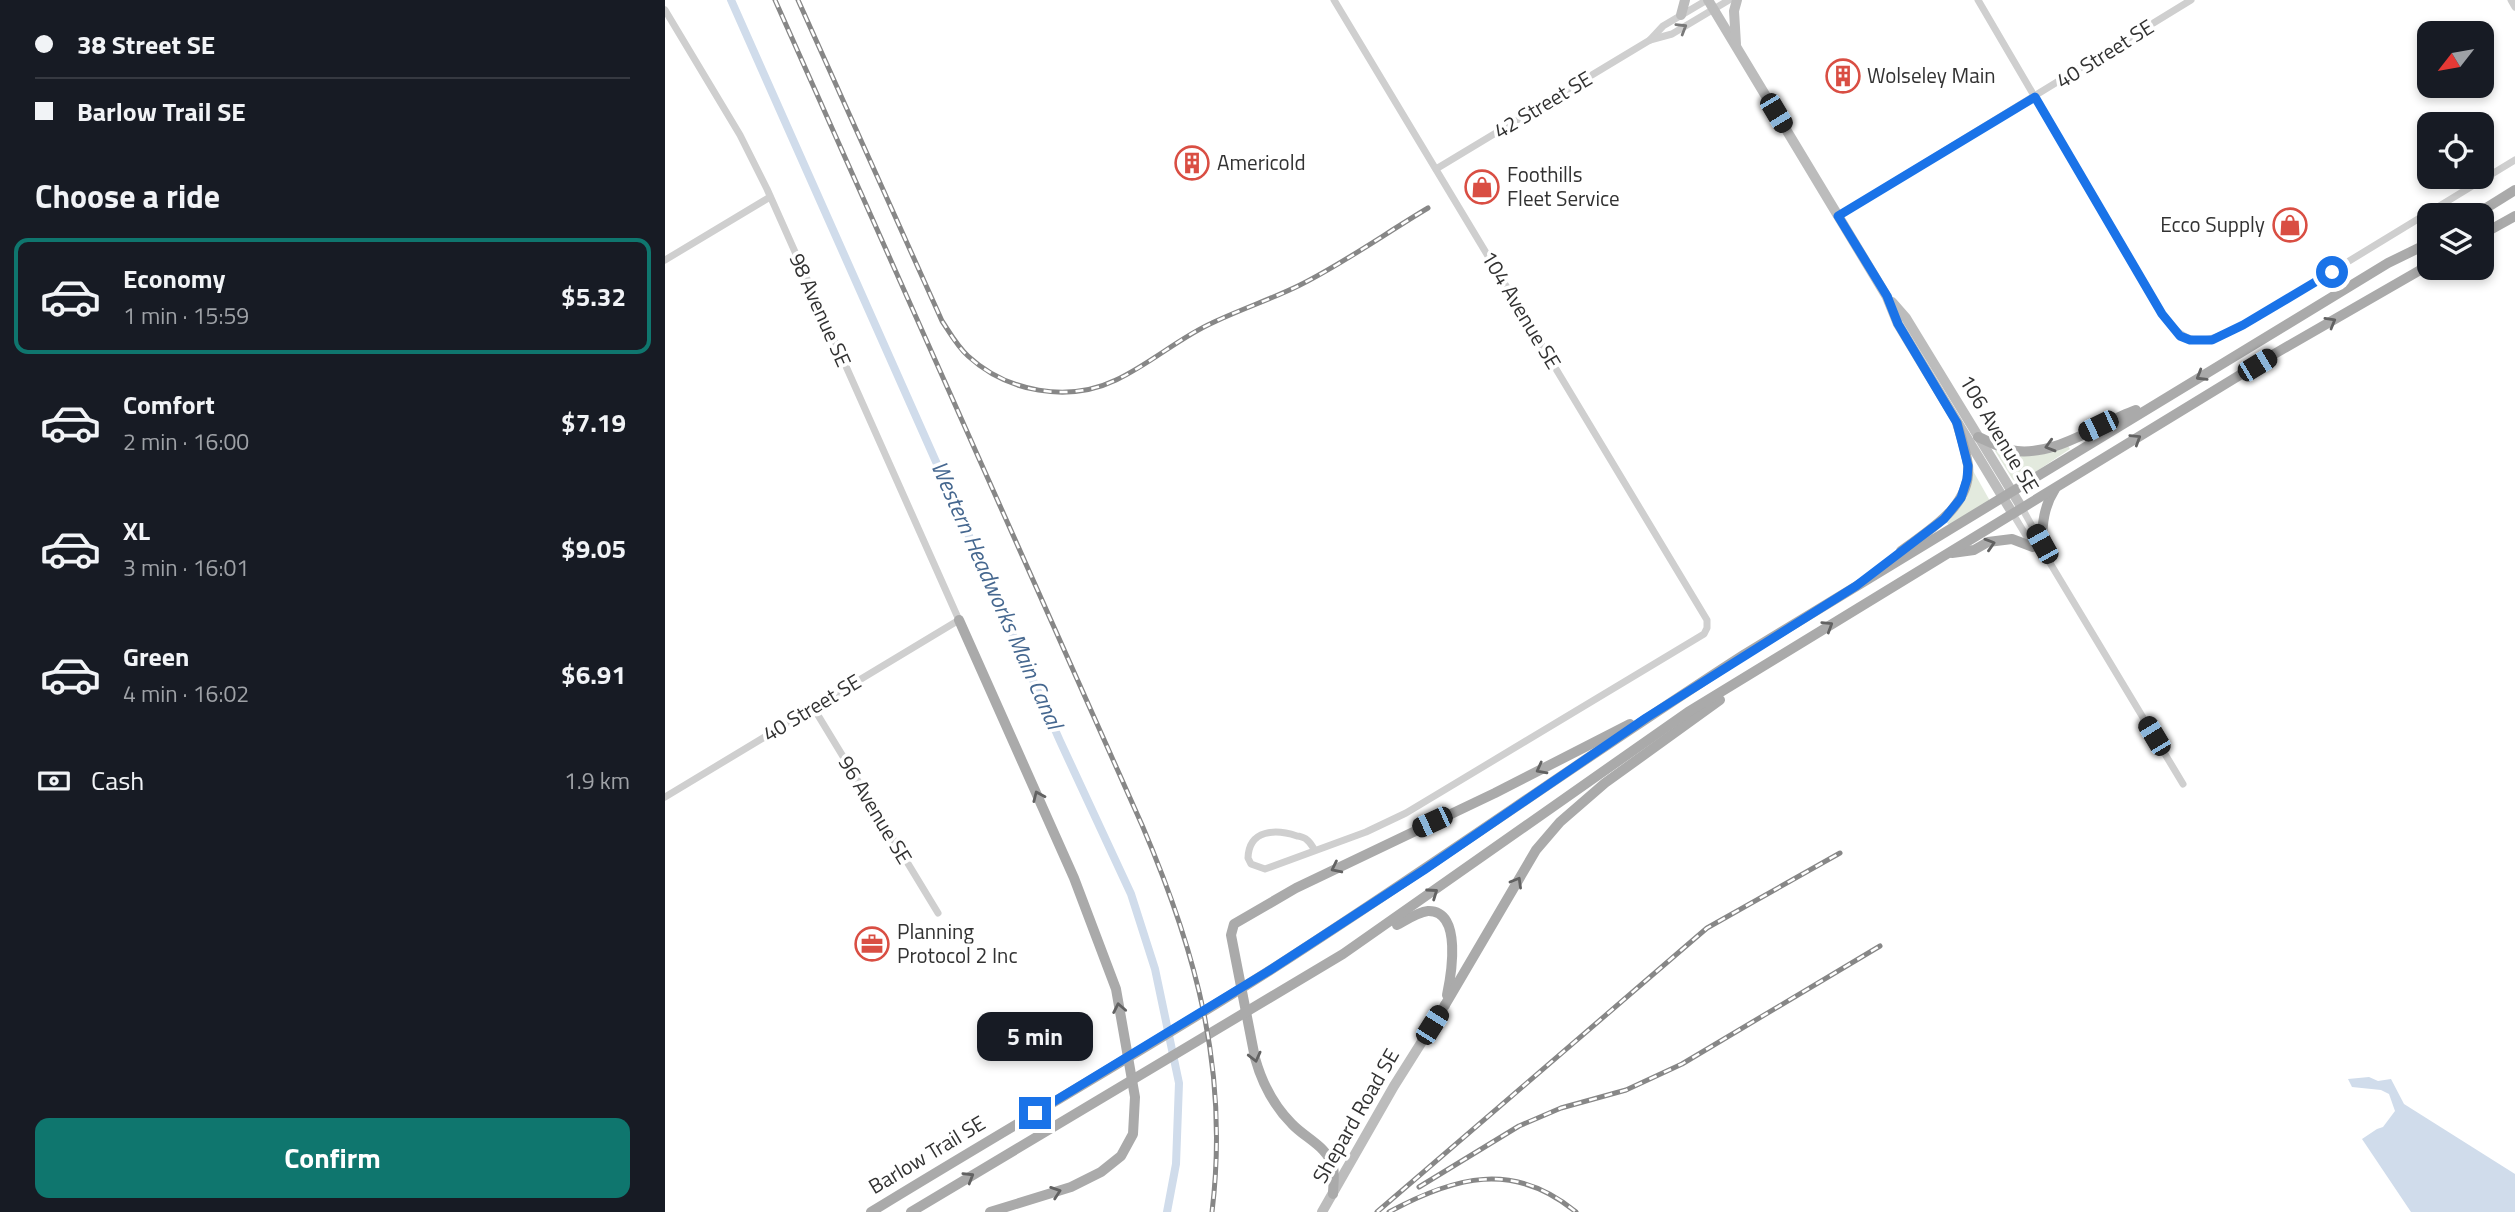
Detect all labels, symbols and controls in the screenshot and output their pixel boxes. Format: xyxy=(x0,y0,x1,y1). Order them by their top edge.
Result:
street label: 40 Street SE xyxy=(2049,10,2160,96)
north arrow xyxy=(2417,21,2494,98)
map controls xyxy=(2417,21,2494,280)
one-way arrow xyxy=(1675,23,1688,36)
text: 38 Street SE xyxy=(77,25,215,64)
building icon: Wolseley Main xyxy=(1824,57,1862,95)
place label: Wolseley Main xyxy=(1867,59,1996,91)
street label: 42 Street SE xyxy=(1487,62,1598,146)
car xyxy=(1757,90,1796,136)
text: Barlow Trail SE xyxy=(77,92,246,131)
button: locate xyxy=(2417,112,2494,189)
building icon: Americold xyxy=(1173,144,1211,182)
place label: Americold xyxy=(1217,146,1306,178)
place label: Foothills Fleet Service xyxy=(1507,158,1620,214)
shop icon: Foothills Fleet Service xyxy=(1463,168,1501,206)
text: Choose a ride xyxy=(35,172,220,220)
button: layers xyxy=(2417,203,2494,280)
shop icon: Ecco Supply xyxy=(2271,206,2309,244)
place label: Ecco Supply xyxy=(2160,208,2265,240)
street label: 104 Avenue SE xyxy=(1474,244,1570,375)
street label: 98 Avenue SE xyxy=(782,248,860,372)
route start xyxy=(2316,256,2348,288)
text: Economy xyxy=(123,259,225,298)
icon: car xyxy=(39,265,102,328)
text: $5.32 xyxy=(561,277,626,316)
text: 1 min · 15:59 xyxy=(123,298,249,333)
one-way arrow xyxy=(2323,317,2336,330)
car xyxy=(2234,345,2281,385)
street label: 106 Avenue SE xyxy=(1952,368,2048,499)
one-way arrow xyxy=(2195,368,2208,381)
text: Comfort xyxy=(123,385,215,424)
icon: car xyxy=(39,391,102,454)
text: $7.19 xyxy=(561,403,626,442)
car xyxy=(2075,407,2122,445)
text: 2 min · 16:00 xyxy=(123,424,249,459)
one-way arrow xyxy=(2128,434,2141,447)
one-way arrow xyxy=(2044,438,2056,453)
water label: Western Headworks Main Canal xyxy=(922,455,1074,737)
text: XL xyxy=(123,511,150,550)
icon: car xyxy=(39,517,102,580)
car xyxy=(2023,521,2062,567)
text: $9.05 xyxy=(561,529,626,568)
one-way arrow xyxy=(1983,538,1995,553)
text: 3 min · 16:01 xyxy=(123,550,249,585)
one-way arrow xyxy=(1820,621,1833,634)
text: Green xyxy=(123,637,189,676)
icon: car xyxy=(39,643,102,706)
text: $6.91 xyxy=(561,655,626,694)
street label: 40 Street SE xyxy=(756,665,867,749)
text: 4 min · 16:02 xyxy=(123,676,249,711)
car xyxy=(2135,713,2174,759)
street label: 96 Avenue SE xyxy=(831,749,921,870)
text: Cash xyxy=(91,761,144,800)
one-way arrow xyxy=(1536,761,1548,774)
icon: cash xyxy=(35,762,73,800)
text: 1.9 km xyxy=(564,763,630,798)
one-way arrow xyxy=(1032,791,1046,803)
car xyxy=(1409,804,1456,840)
one-way arrow xyxy=(1331,860,1343,874)
one-way arrow xyxy=(1509,877,1522,890)
one-way arrow xyxy=(1425,889,1438,901)
place label: Planning Protocol 2 Inc xyxy=(897,915,1018,971)
office icon: Planning Protocol 2 Inc xyxy=(853,925,891,963)
one-way arrow xyxy=(1113,1002,1128,1014)
car xyxy=(1412,1002,1453,1048)
callout: 5 min xyxy=(977,1012,1093,1060)
text: 5 min xyxy=(1007,1019,1063,1054)
street label: Shepard Road SE xyxy=(1304,1042,1407,1189)
one-way arrow xyxy=(1247,1051,1261,1063)
route end xyxy=(1019,1097,1051,1129)
street label: Barlow Trail SE xyxy=(862,1107,991,1202)
button: Confirm xyxy=(35,1118,630,1198)
one-way arrow xyxy=(962,1172,975,1185)
one-way arrow xyxy=(1049,1186,1061,1200)

